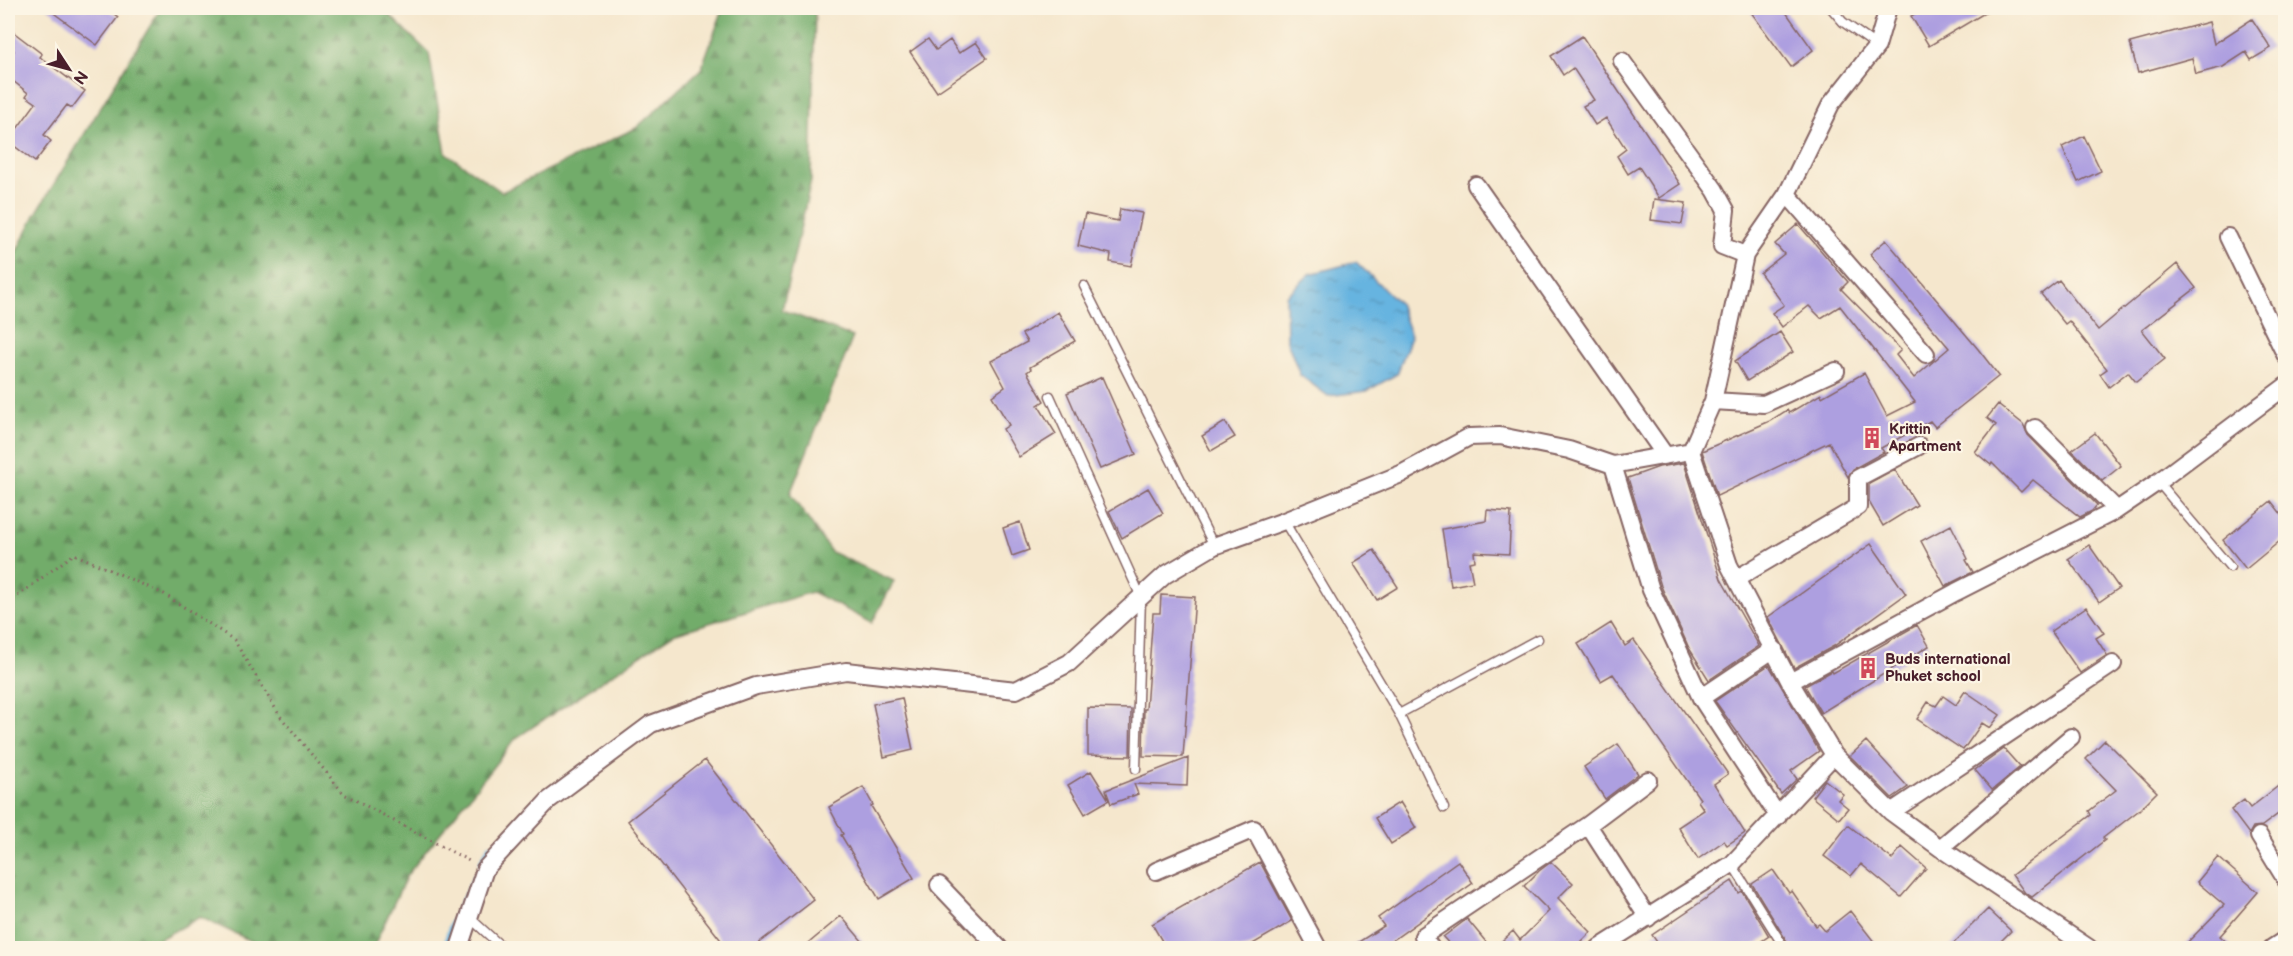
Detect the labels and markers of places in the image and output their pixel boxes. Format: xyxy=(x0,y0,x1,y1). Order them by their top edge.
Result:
place label: Krittin Apartment xyxy=(1888,420,1961,456)
building icon: Krittin Apartment xyxy=(1860,426,1884,450)
place label: Buds international Phuket school xyxy=(1885,650,2011,686)
building icon: Buds international Phuket school xyxy=(1856,656,1880,680)

